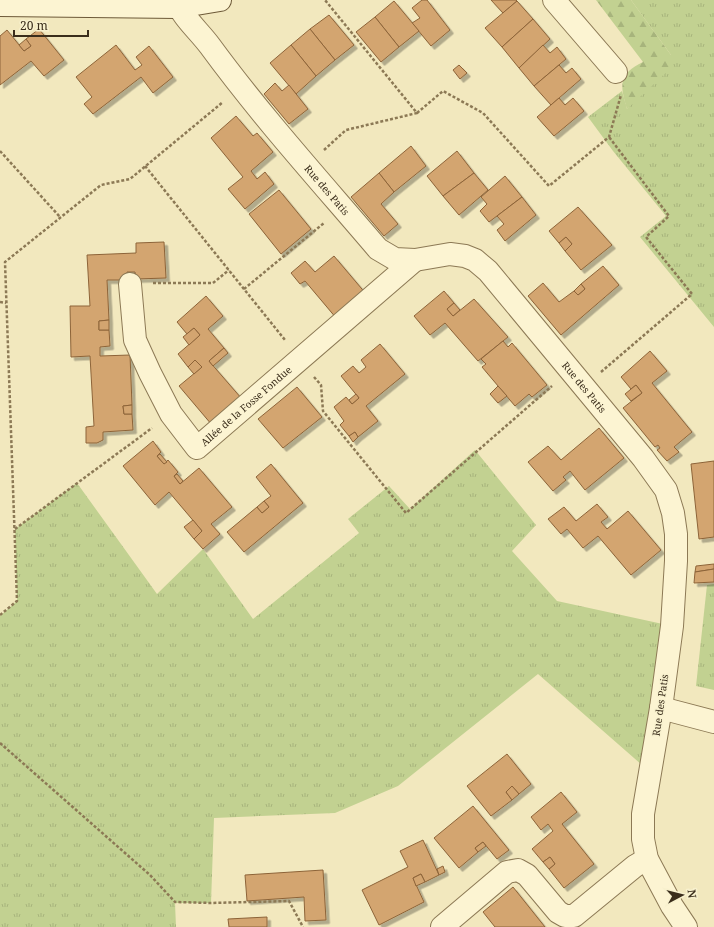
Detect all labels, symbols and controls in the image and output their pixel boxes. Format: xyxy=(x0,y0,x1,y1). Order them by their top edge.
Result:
scale bar xyxy=(14,12,88,38)
text: 20 m xyxy=(20,17,48,34)
street label: Rue des Patis xyxy=(301,162,353,218)
street label: Rue des Patis xyxy=(559,359,610,416)
street label: Allée de la Fosse Fondue xyxy=(197,363,294,449)
street label: Rue des Patis xyxy=(649,673,671,737)
north arrow xyxy=(662,875,702,915)
text: N xyxy=(684,889,700,899)

